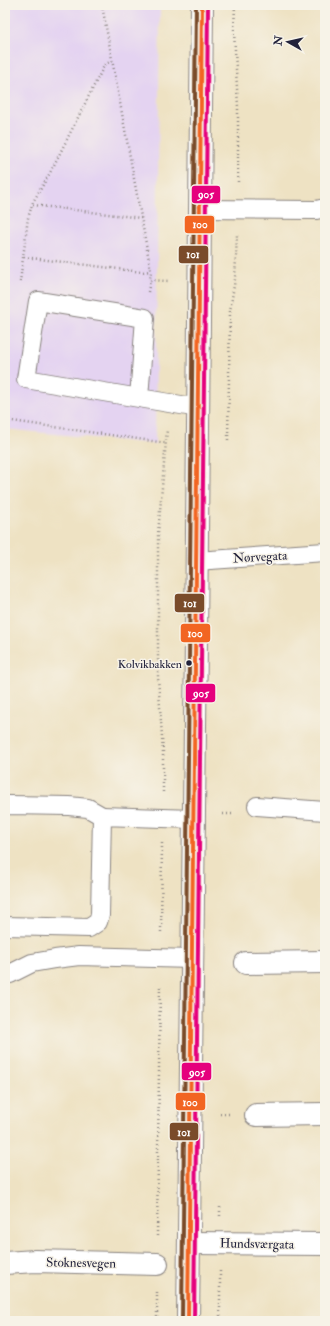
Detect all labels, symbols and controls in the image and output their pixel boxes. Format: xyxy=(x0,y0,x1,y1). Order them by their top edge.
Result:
north arrow xyxy=(268,22,308,62)
text: N xyxy=(271,34,286,47)
line badge: 905 xyxy=(191,185,221,204)
text: 905 xyxy=(197,188,214,201)
line badge: 100 xyxy=(184,215,215,234)
text: 100 xyxy=(192,218,208,231)
line badge: 101 xyxy=(178,245,209,264)
text: 101 xyxy=(186,248,200,261)
street label: Nørvegata xyxy=(232,548,288,566)
line badge: 101 xyxy=(174,593,205,613)
text: 101 xyxy=(183,597,197,610)
line badge: 100 xyxy=(180,623,211,643)
text: 100 xyxy=(187,627,203,640)
place label: Kolvikbakken xyxy=(118,657,182,672)
marker: Kolvikbakken xyxy=(184,658,194,668)
line badge: 905 xyxy=(185,683,216,703)
text: 905 xyxy=(192,687,209,700)
line badge: 905 xyxy=(181,1062,212,1081)
text: 905 xyxy=(188,1066,205,1079)
line badge: 100 xyxy=(175,1092,206,1111)
text: 100 xyxy=(182,1096,198,1109)
line badge: 101 xyxy=(169,1122,199,1141)
text: 101 xyxy=(177,1126,191,1139)
street label: Hundsværgata xyxy=(220,1235,295,1253)
street label: Stoknesvegen xyxy=(46,1254,116,1272)

